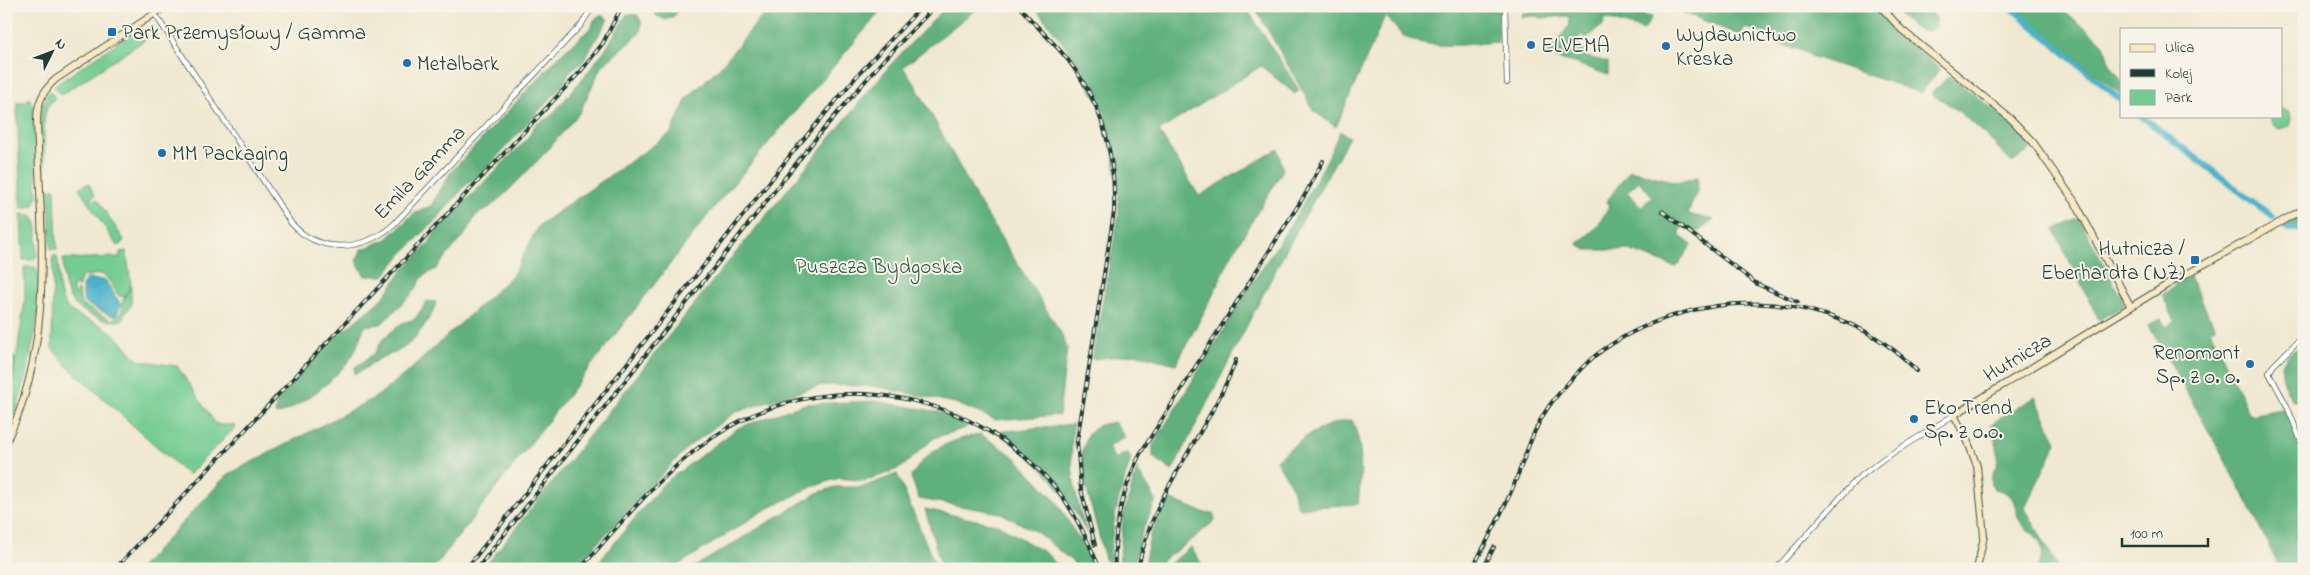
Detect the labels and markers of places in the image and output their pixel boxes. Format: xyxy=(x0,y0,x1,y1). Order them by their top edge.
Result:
place label: Park Przemysłowy / Gamma xyxy=(122,19,366,51)
place label: Wydawnictwo Kreska xyxy=(1676,21,1797,75)
marker: Park Przemysłowy / Gamma xyxy=(106,26,118,38)
place label: ELVEMA xyxy=(1541,32,1610,62)
marker: ELVEMA xyxy=(1525,39,1537,51)
marker: Wydawnictwo Kreska xyxy=(1660,40,1672,52)
place label: Metalbark xyxy=(417,50,500,80)
marker: Metalbark xyxy=(401,57,413,69)
place label: MM Packaging xyxy=(172,140,288,172)
marker: MM Packaging xyxy=(156,147,168,159)
place label: Hutnicza / Eberhardta (NŻ) xyxy=(2041,235,2185,289)
marker: Hutnicza / Eberhardta (NŻ) xyxy=(2189,254,2201,266)
place label: Renomont Sp. z o. o. xyxy=(2153,339,2240,393)
marker: Renomont Sp. z o. o. xyxy=(2244,358,2256,370)
place label: Eko Trend Sp. z o.o. xyxy=(1924,394,2012,448)
marker: Eko Trend Sp. z o.o. xyxy=(1908,413,1920,425)

